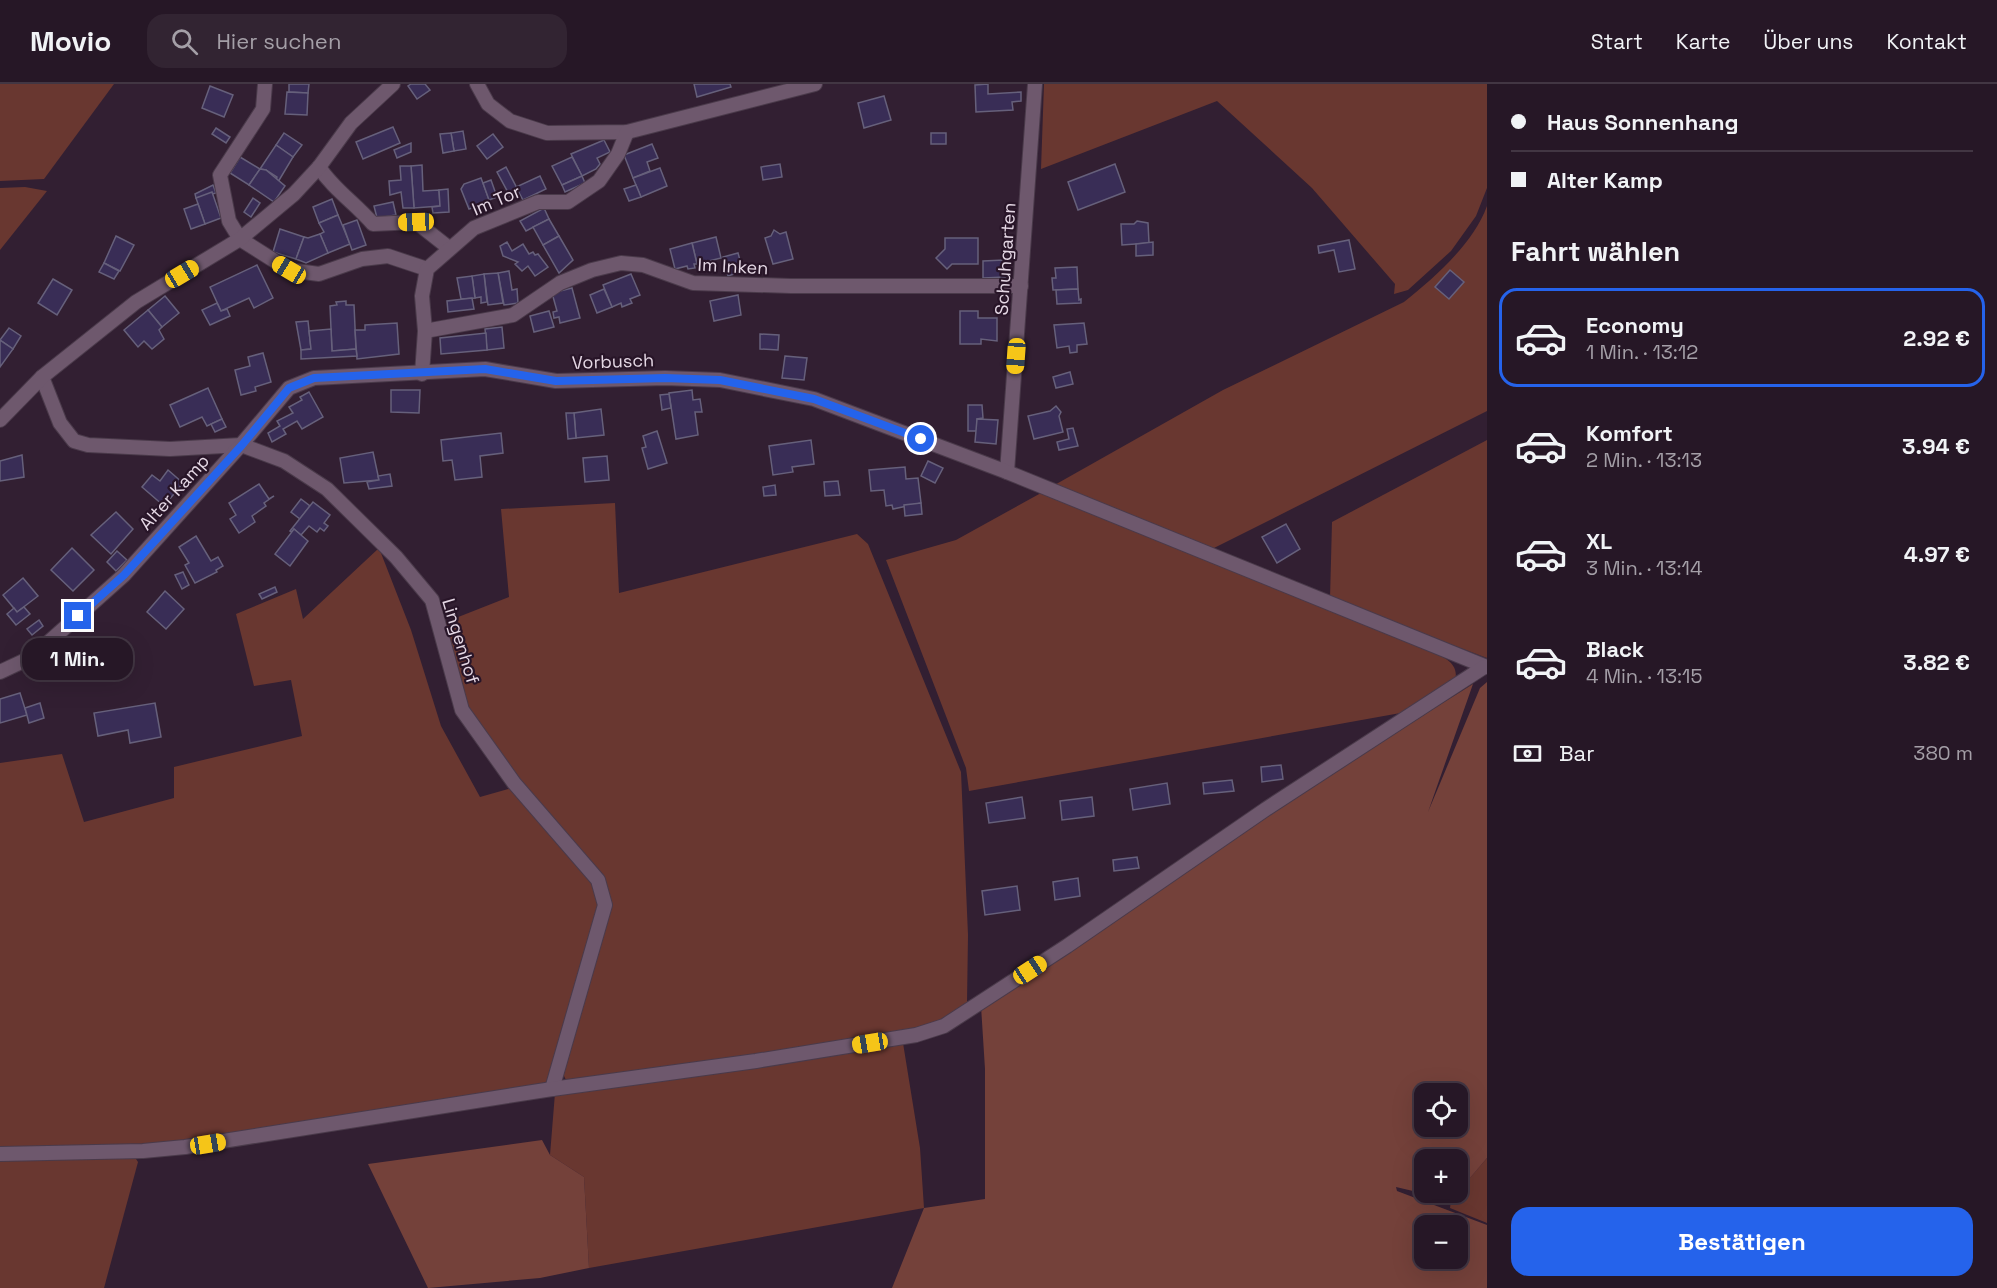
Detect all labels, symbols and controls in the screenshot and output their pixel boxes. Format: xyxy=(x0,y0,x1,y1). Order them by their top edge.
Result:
search box xyxy=(147,14,567,68)
text: Movio xyxy=(30,23,111,59)
icon: search xyxy=(168,25,201,58)
text: Hier suchen xyxy=(216,27,341,55)
text: Start xyxy=(1591,28,1643,55)
text: Karte xyxy=(1676,28,1730,55)
text: Über uns xyxy=(1763,28,1853,55)
text: Kontakt xyxy=(1886,28,1967,55)
text: Haus Sonnenhang xyxy=(1547,108,1739,136)
text: Alter Kamp xyxy=(1547,166,1663,194)
street label: Im Tor xyxy=(468,179,524,220)
street label: Schuhgarten xyxy=(990,202,1020,316)
car xyxy=(398,212,434,232)
text: Fahrt wählen xyxy=(1511,234,1680,269)
car xyxy=(269,253,309,287)
street label: Im Inken xyxy=(697,253,769,279)
car xyxy=(162,257,202,291)
icon: car xyxy=(1514,311,1568,365)
text: Economy xyxy=(1586,311,1684,339)
text: 2.92 € xyxy=(1903,324,1970,352)
car xyxy=(1006,337,1026,375)
text: 1 Min. · 13:12 xyxy=(1586,339,1698,365)
street label: Vorbusch xyxy=(571,348,655,374)
icon: car xyxy=(1514,419,1568,473)
text: Komfort xyxy=(1586,419,1673,447)
route start xyxy=(907,425,934,452)
text: 3.94 € xyxy=(1902,432,1970,460)
text: 2 Min. · 13:13 xyxy=(1586,447,1702,473)
street label: Alter Kamp xyxy=(134,449,214,535)
icon: car xyxy=(1514,527,1568,581)
text: XL xyxy=(1586,527,1612,555)
text: 4.97 € xyxy=(1904,540,1970,568)
text: 3 Min. · 13:14 xyxy=(1586,555,1702,581)
street label: Lingenhof xyxy=(437,595,485,687)
route end xyxy=(64,602,91,629)
icon: car xyxy=(1514,635,1568,689)
text: Black xyxy=(1586,635,1644,663)
callout: 1 Min. xyxy=(22,637,134,679)
text: 1 Min. xyxy=(50,646,105,672)
text: 3.82 € xyxy=(1903,648,1970,676)
text: 4 Min. · 13:15 xyxy=(1586,663,1702,689)
icon: cash xyxy=(1511,737,1544,770)
text: Bar xyxy=(1559,739,1595,767)
text: 380 m xyxy=(1913,740,1973,766)
car xyxy=(1010,953,1050,987)
car xyxy=(851,1031,889,1055)
map controls xyxy=(1414,1083,1468,1269)
button: locate xyxy=(1414,1083,1468,1137)
car xyxy=(189,1132,227,1156)
button: + xyxy=(1414,1149,1468,1203)
button: Bestätigen xyxy=(1511,1207,1973,1276)
button: − xyxy=(1414,1215,1468,1269)

